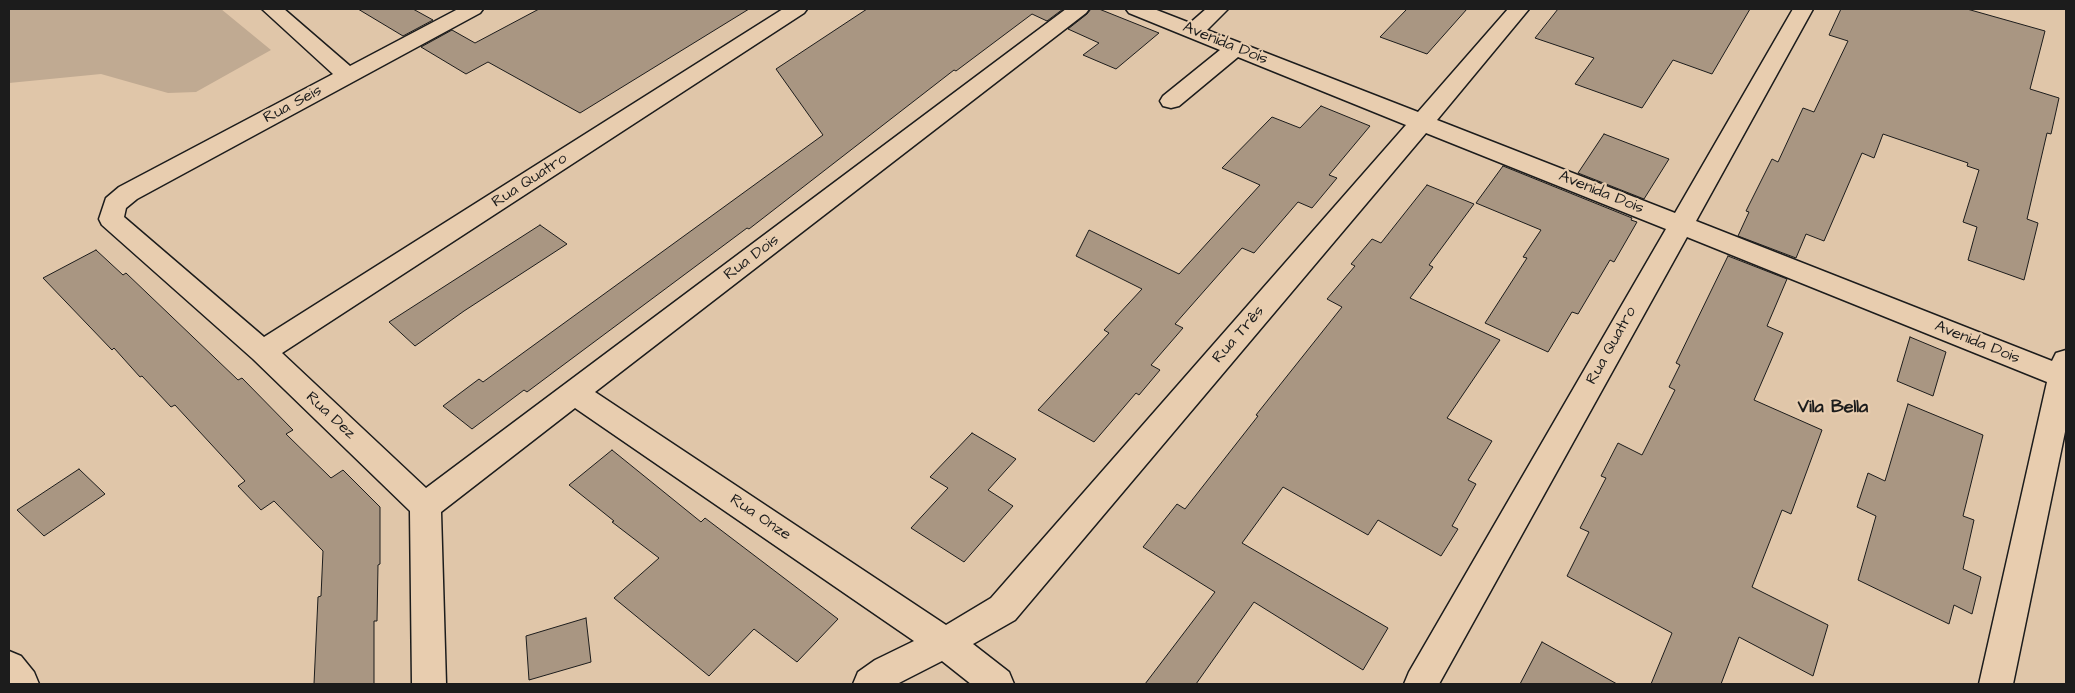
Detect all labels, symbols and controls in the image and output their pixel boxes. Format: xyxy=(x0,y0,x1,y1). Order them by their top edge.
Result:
street label: Avenida Dois xyxy=(1180,18,1270,70)
street label: Rua Seis xyxy=(260,82,326,128)
street label: Rua Quatro xyxy=(489,150,571,212)
street label: Avenida Dois xyxy=(1556,167,1646,219)
street label: Rua Dois xyxy=(721,231,783,285)
street label: Rua Três xyxy=(1209,302,1269,368)
street label: Rua Quatro xyxy=(1583,304,1641,388)
street label: Avenida Dois xyxy=(1932,317,2022,369)
street label: Rua Dez xyxy=(301,388,359,444)
district label: Vila Bella xyxy=(1798,397,1868,419)
street label: Rua Onze xyxy=(726,491,794,545)

